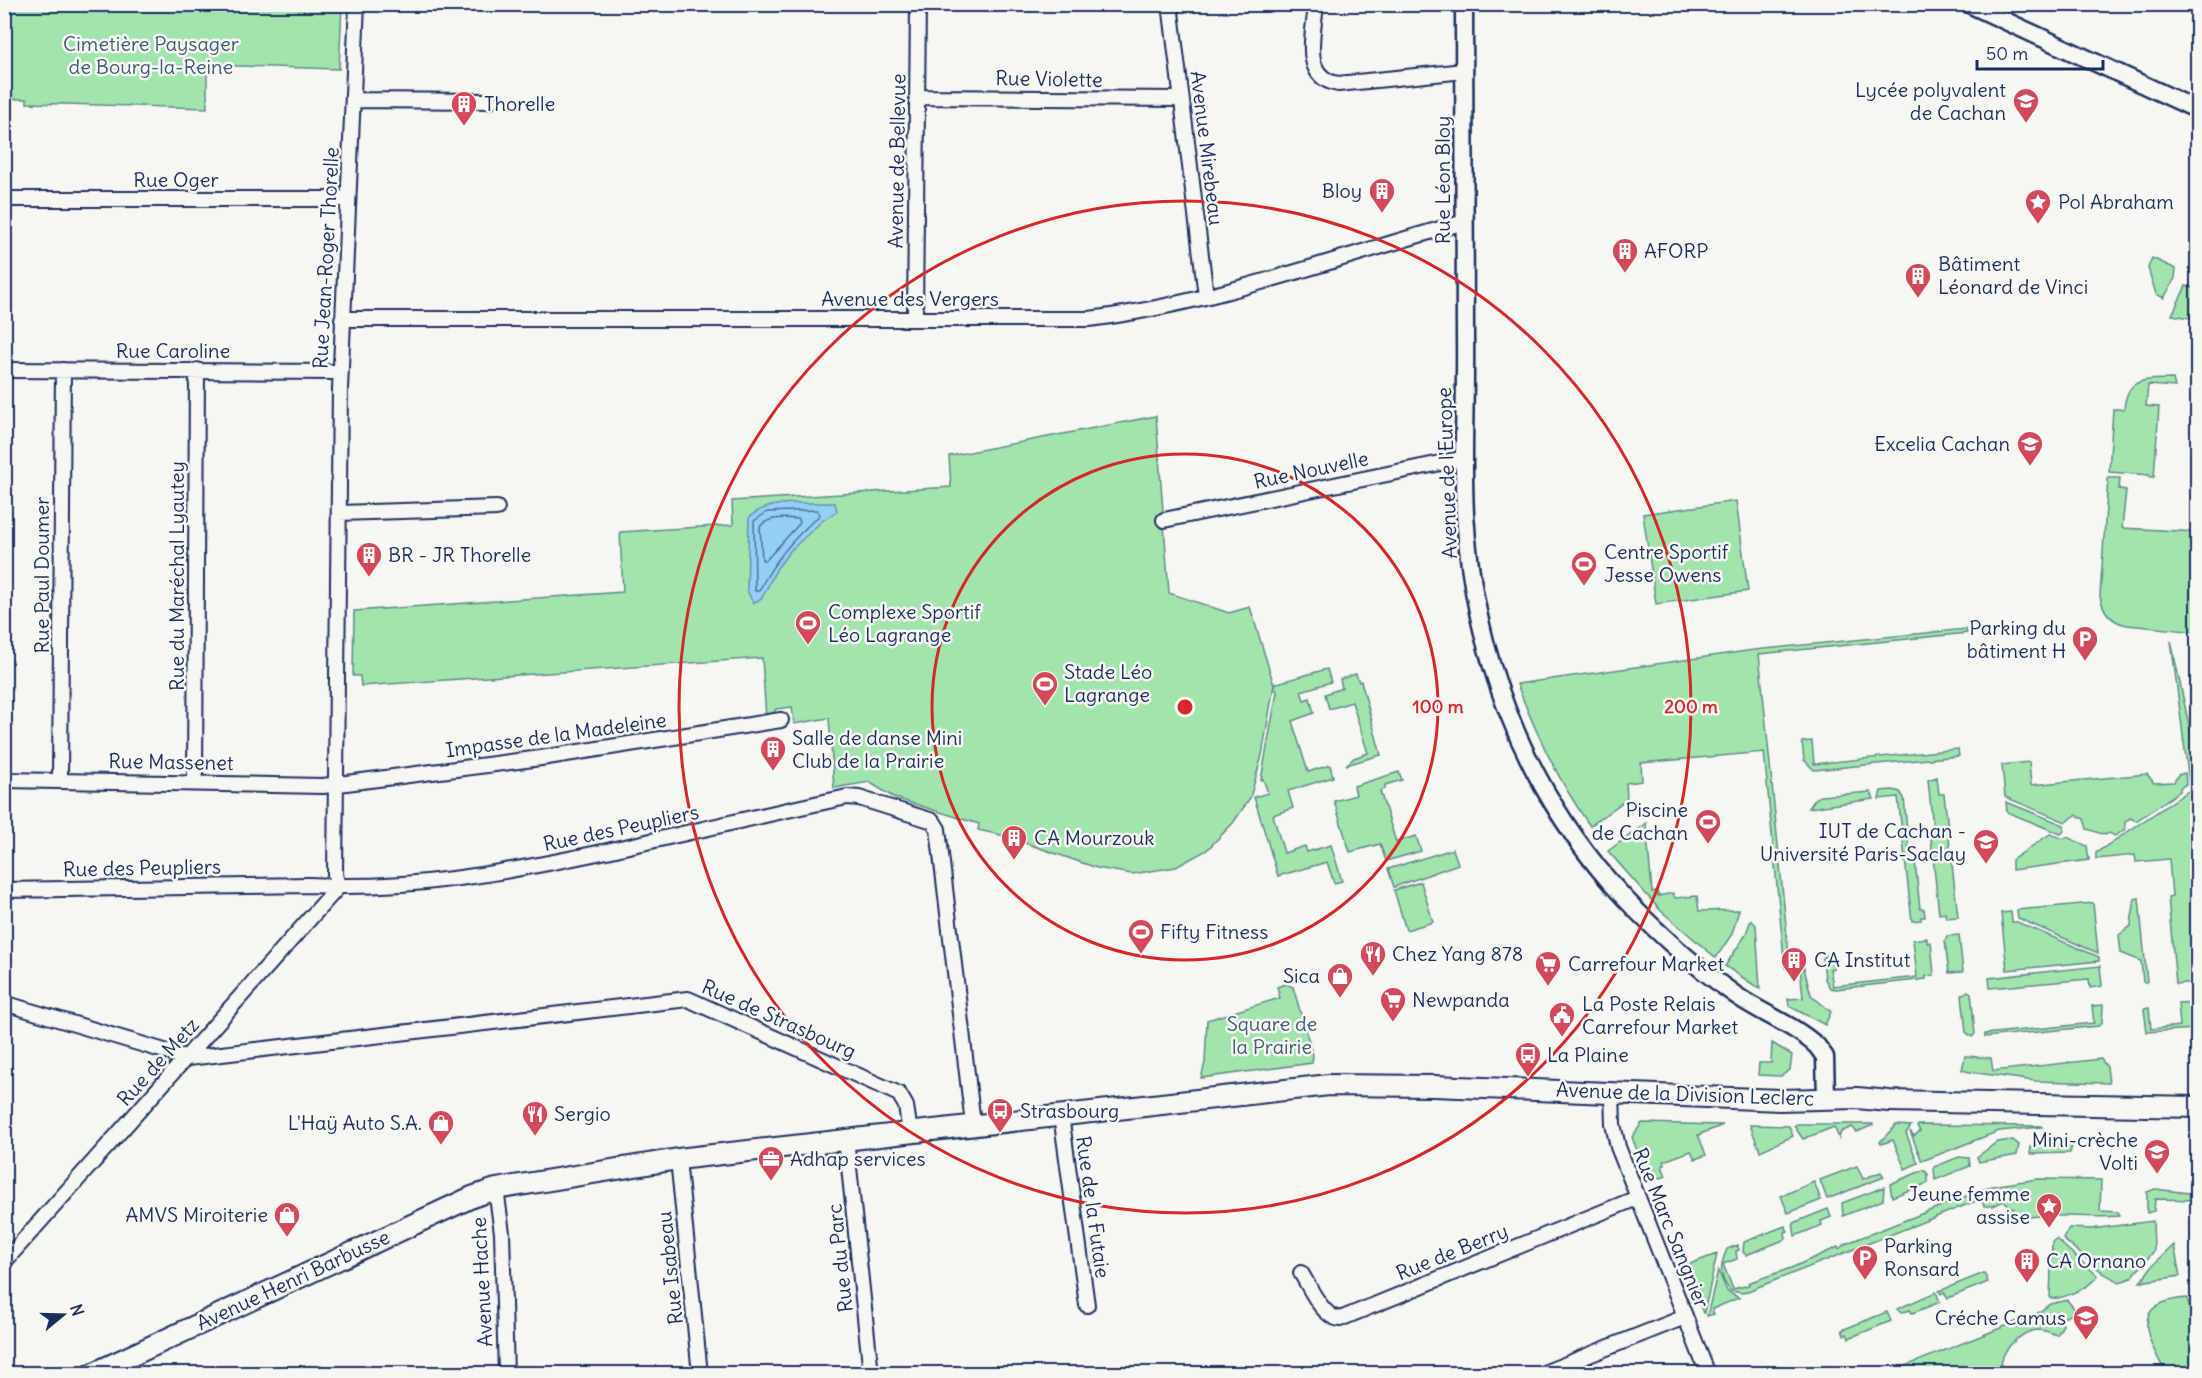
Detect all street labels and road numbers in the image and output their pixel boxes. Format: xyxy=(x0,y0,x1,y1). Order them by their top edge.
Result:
street label: Rue Violette xyxy=(995,65,1103,92)
street label: Avenue Mirebeau xyxy=(1186,69,1229,227)
street label: Avenue de Bellevue xyxy=(882,73,911,249)
street label: Rue Léon Bloy xyxy=(1430,116,1455,244)
street label: Rue Jean-Roger Thorelle xyxy=(307,146,344,369)
street label: Rue Oger xyxy=(133,167,219,192)
street label: Avenue des Vergers xyxy=(821,286,999,311)
street label: Rue Caroline xyxy=(116,338,230,363)
street label: Avenue de l'Europe xyxy=(1431,387,1462,559)
street label: Rue Nouvelle xyxy=(1251,445,1370,494)
street label: Rue du Maréchal Lyautey xyxy=(164,461,189,691)
street label: Rue Paul Doumer xyxy=(29,496,54,654)
street label: Impasse de la Madeleine xyxy=(444,707,668,762)
street label: Rue Massenet xyxy=(108,748,234,775)
street label: Rue des Peupliers xyxy=(541,799,701,856)
street label: Rue des Peupliers xyxy=(63,854,221,881)
street label: Rue de Strasbourg xyxy=(698,973,860,1064)
street label: Rue de Metz xyxy=(112,1012,204,1111)
street label: Avenue de la Division Leclerc xyxy=(1556,1077,1815,1111)
street label: Rue de la Futaie xyxy=(1071,1134,1116,1280)
street label: Rue Marc Sangnier xyxy=(1628,1144,1715,1312)
street label: Rue du Parc xyxy=(821,1203,858,1314)
street label: Rue Isabeau xyxy=(651,1210,688,1326)
street label: Avenue Hache xyxy=(466,1216,497,1348)
street label: Rue de Berry xyxy=(1392,1218,1511,1285)
street label: Avenue Henri Barbusse xyxy=(192,1224,393,1335)

